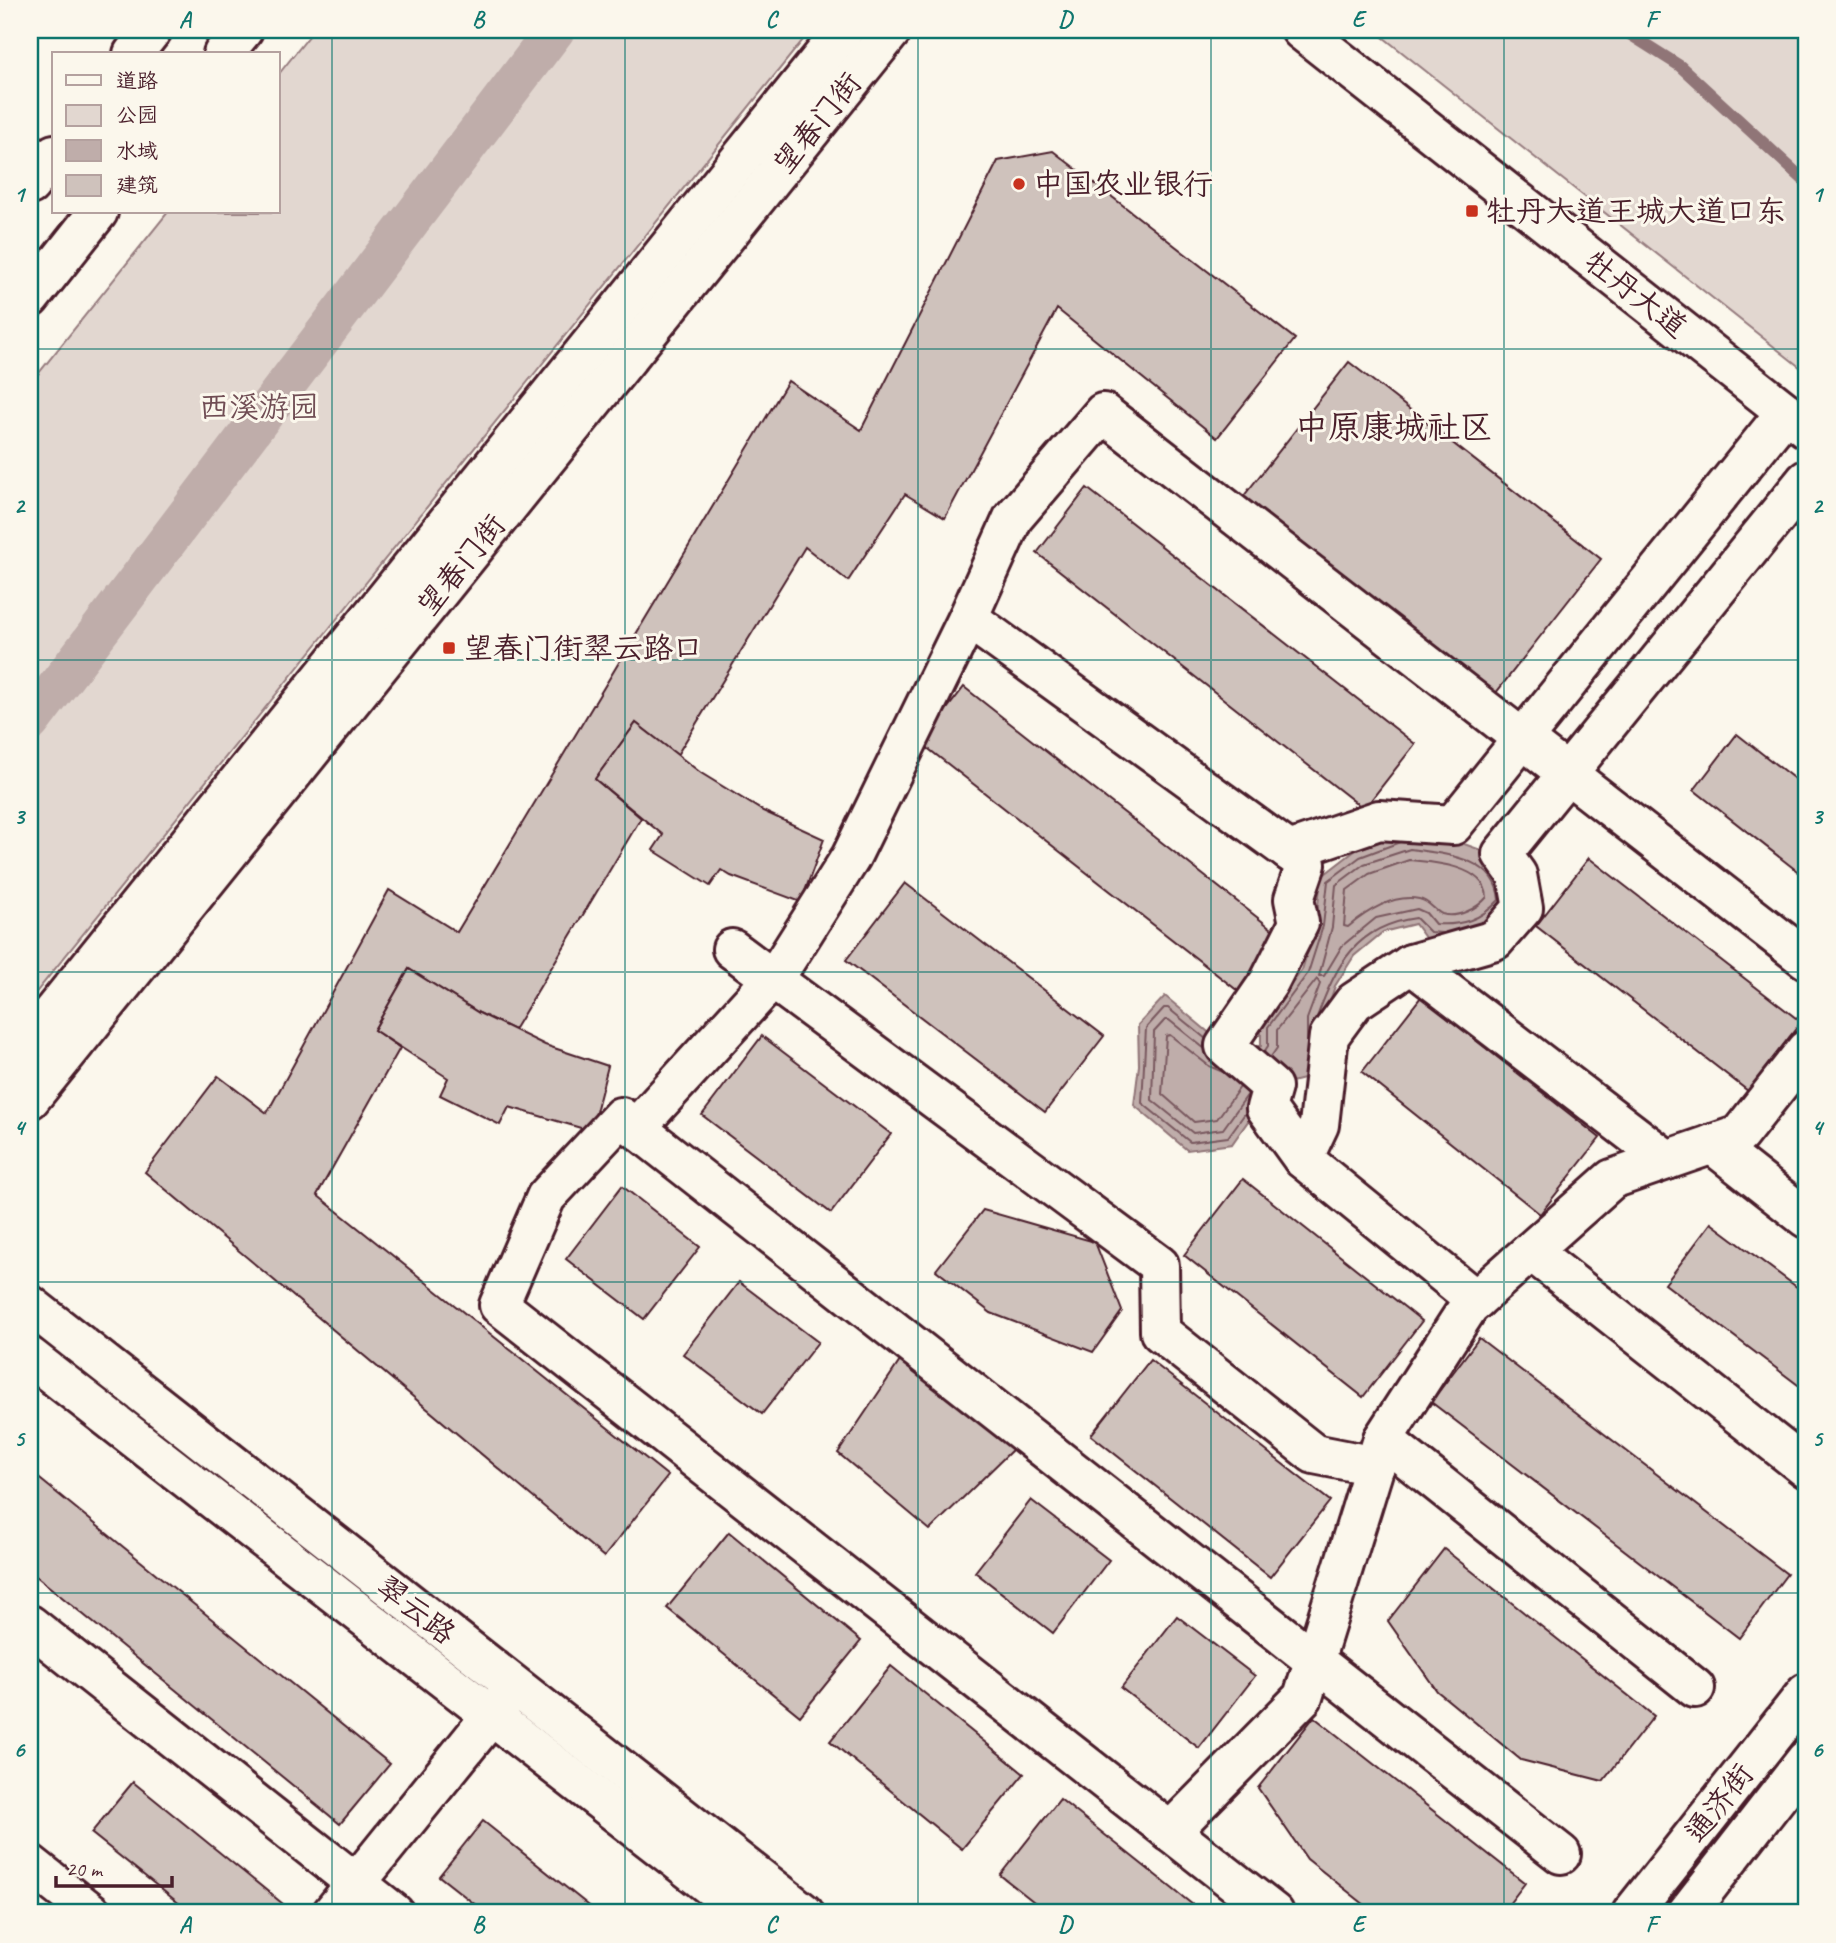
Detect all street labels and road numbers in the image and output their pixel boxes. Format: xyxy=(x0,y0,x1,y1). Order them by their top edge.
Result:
street label: 望春门街 xyxy=(764,64,870,182)
street label: 牡丹大道 xyxy=(1577,242,1695,346)
street label: 望春门街 xyxy=(408,506,514,624)
street label: 翠云路 xyxy=(369,1567,463,1653)
street label: 通济街 xyxy=(1676,1756,1762,1850)

